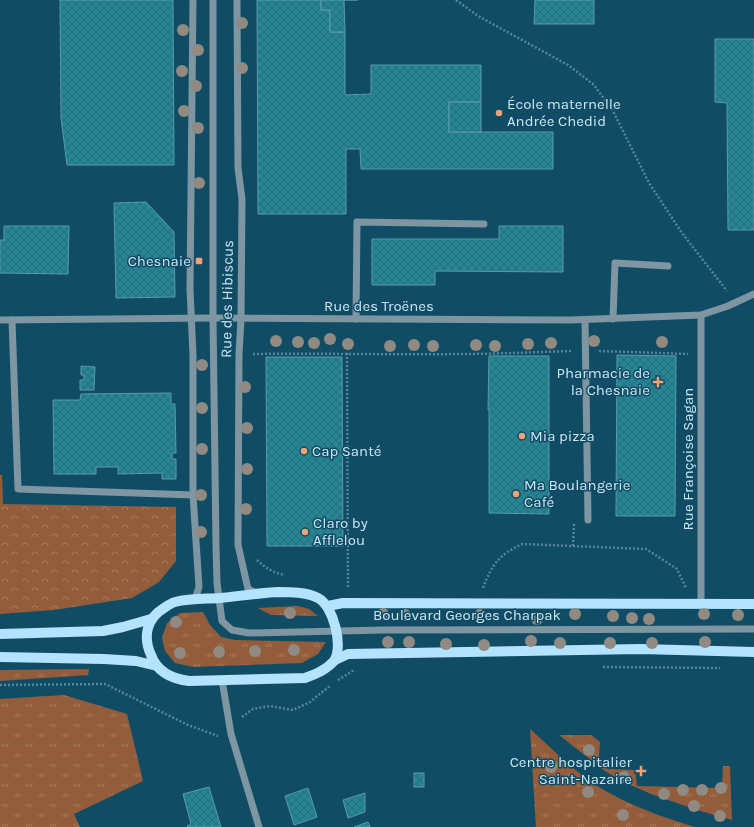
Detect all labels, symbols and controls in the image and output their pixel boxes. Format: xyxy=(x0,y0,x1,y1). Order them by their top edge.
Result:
place label: École maternelle Andrée Chedid xyxy=(507,95,621,130)
marker: École maternelle Andrée Chedid xyxy=(494,108,504,118)
street label: Rue des Hibiscus xyxy=(217,240,237,358)
place label: Chesnaie xyxy=(128,252,191,270)
marker: Chesnaie xyxy=(194,256,204,266)
street label: Rue des Troënes xyxy=(324,297,434,315)
place label: Pharmacie de la Chesnaie xyxy=(557,364,650,399)
marker: Pharmacie de la Chesnaie xyxy=(653,377,663,387)
street label: Rue Françoise Sagan xyxy=(679,388,697,530)
place label: Mia pizza xyxy=(530,427,595,445)
marker: Mia pizza xyxy=(517,431,527,441)
place label: Cap Santé xyxy=(312,442,382,460)
marker: Cap Santé xyxy=(299,446,309,456)
place label: Ma Boulangerie Café xyxy=(524,476,630,511)
marker: Ma Boulangerie Café xyxy=(511,489,521,499)
place label: Claro by Afflelou xyxy=(313,514,368,549)
marker: Claro by Afflelou xyxy=(300,527,310,537)
street label: Boulevard Georges Charpak xyxy=(373,606,561,624)
place label: Centre hospitalier Saint-Nazaire xyxy=(510,753,633,788)
marker: Centre hospitalier Saint-Nazaire xyxy=(635,765,647,777)

